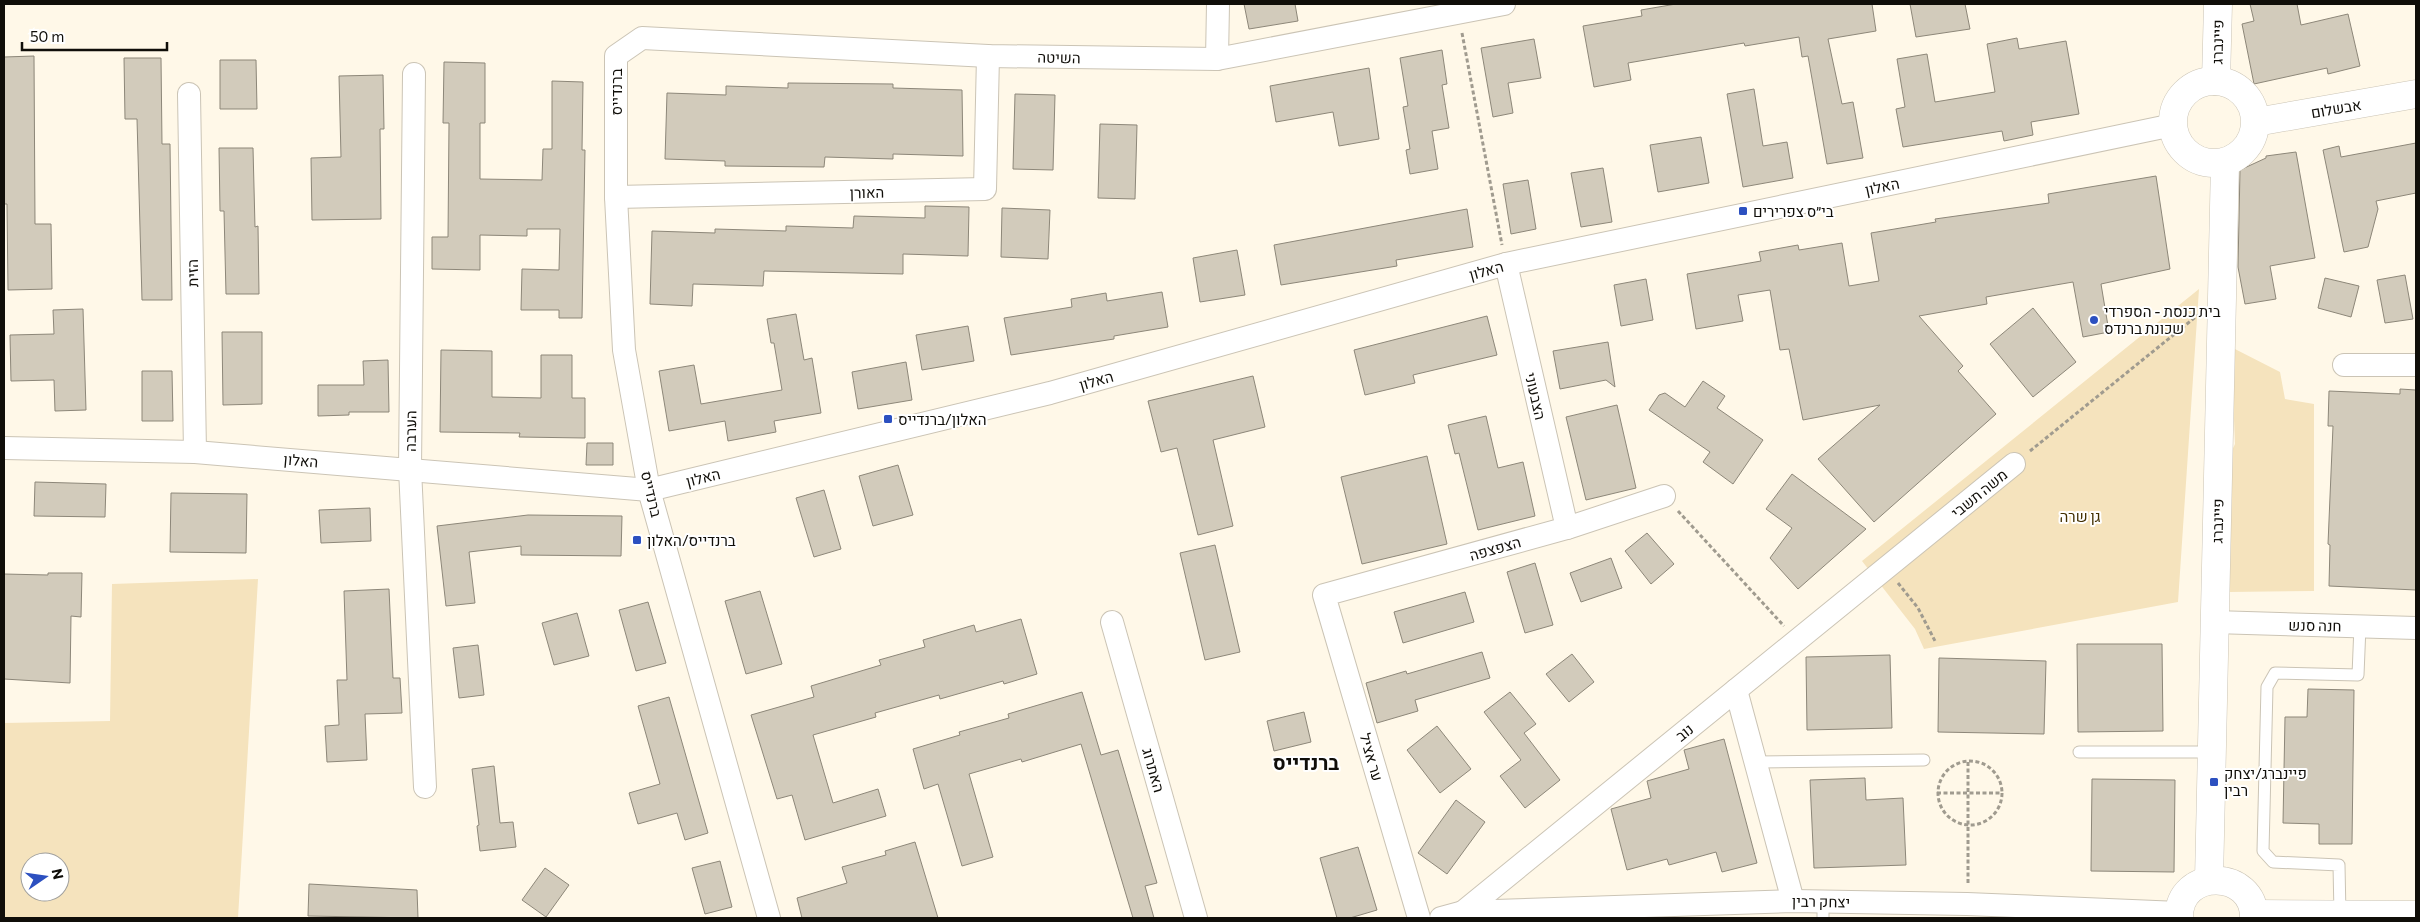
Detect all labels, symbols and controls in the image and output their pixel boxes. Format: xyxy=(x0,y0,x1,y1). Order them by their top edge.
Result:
street label: פיינברג xyxy=(2208,19,2226,65)
scale bar xyxy=(22,20,168,52)
text: 50 m xyxy=(30,27,64,45)
street label: השיטה xyxy=(1037,48,1081,66)
street label: ברנדייס xyxy=(607,68,625,116)
street label: אבשלום xyxy=(2309,95,2363,121)
street label: האלון xyxy=(1863,174,1901,198)
street label: האורן xyxy=(850,183,884,201)
place label: בי״ס צפרירים xyxy=(1753,202,1834,220)
marker: בי״ס צפרירים xyxy=(1737,205,1749,217)
street label: האלון xyxy=(1467,257,1505,283)
street label: הזית xyxy=(183,259,201,287)
place label: בית כנסת - הספרדי שכונת ברנדס xyxy=(2104,302,2221,337)
marker: בית כנסת - הספרדי שכונת ברנדס xyxy=(2088,314,2100,326)
street label: האלון xyxy=(1077,367,1115,393)
street label: הצבעוני xyxy=(1522,371,1550,421)
street label: הערבה xyxy=(401,410,419,452)
place label: האלון/ברנדייס xyxy=(898,410,987,428)
marker: האלון/ברנדייס xyxy=(882,413,894,425)
street label: האלון xyxy=(283,450,319,470)
street label: האלון xyxy=(684,464,722,490)
street label: משה תשבי xyxy=(1947,465,2011,521)
street label: ברנדייס xyxy=(638,469,666,519)
street label: פיינברג xyxy=(2208,498,2226,544)
park label: גן שרה xyxy=(2059,507,2101,525)
place label: ברנדייס/האלון xyxy=(647,531,736,549)
street label: הצפצפה xyxy=(1467,532,1523,564)
marker: ברנדייס/האלון xyxy=(631,534,643,546)
street label: חנה סנש xyxy=(2288,616,2342,634)
street label: נוב xyxy=(1671,719,1697,745)
street label: ער אציל xyxy=(1357,731,1387,783)
street label: האתרוג xyxy=(1139,746,1169,794)
district label: ברנדייס xyxy=(1273,750,1339,774)
place label: פיינברג/יצחק רבין xyxy=(2224,764,2307,799)
marker: פיינברג/יצחק רבין xyxy=(2208,776,2220,788)
north arrow xyxy=(20,852,70,902)
text: N xyxy=(49,867,68,881)
street label: יצחק רבין xyxy=(1792,891,1850,911)

